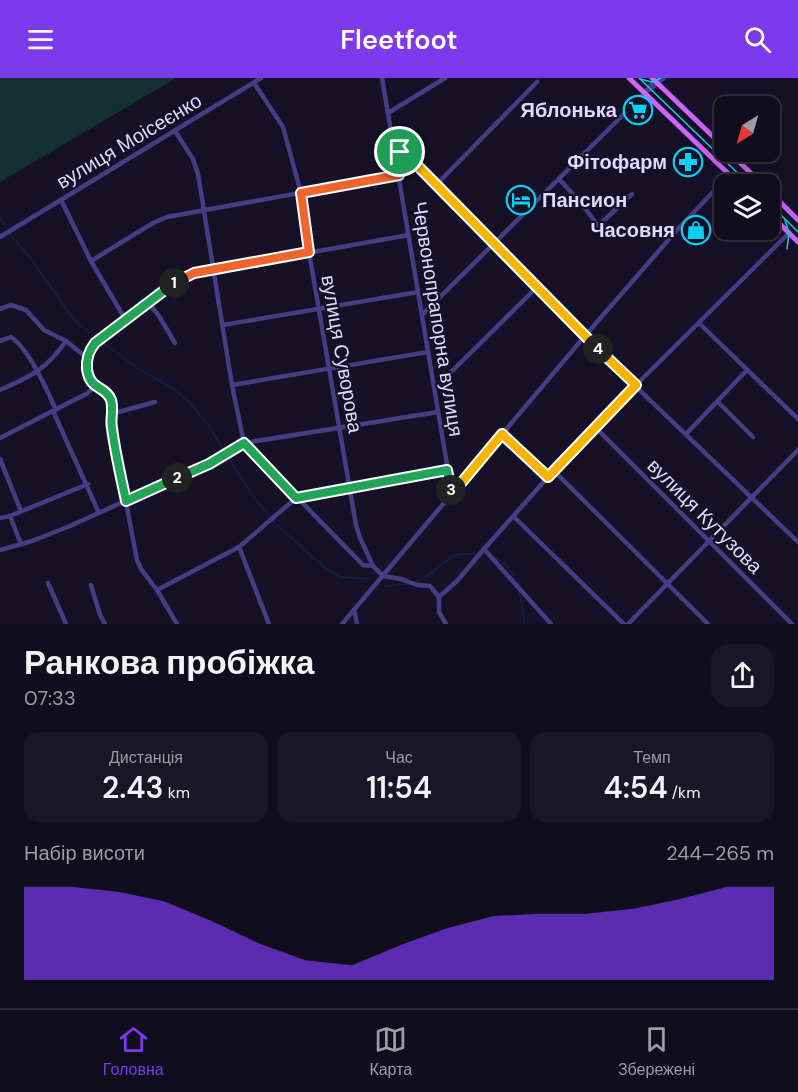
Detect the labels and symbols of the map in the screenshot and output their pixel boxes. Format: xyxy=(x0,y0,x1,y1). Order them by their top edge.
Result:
street label: вулиця Моісеєнко xyxy=(52,87,206,195)
supermarket icon: Яблонька xyxy=(622,94,654,126)
north arrow xyxy=(714,96,780,162)
place label: Яблонька xyxy=(521,97,618,123)
pin xyxy=(374,126,425,177)
pharmacy icon: Фітофарм xyxy=(672,146,704,178)
place label: Фітофарм xyxy=(567,149,667,175)
hotel icon: Пансион xyxy=(505,184,537,216)
place label: Пансион xyxy=(542,187,627,213)
street label: Червонопрапорна вулиця xyxy=(407,200,469,438)
shop icon: Часовня xyxy=(680,214,712,246)
place label: Часовня xyxy=(590,217,675,243)
pin: 1 xyxy=(159,268,189,298)
street label: вулиця Суворова xyxy=(315,273,369,436)
pin: 4 xyxy=(583,334,613,364)
street label: вулиця Кутузова xyxy=(642,453,769,580)
pin: 2 xyxy=(162,463,192,493)
pin: 3 xyxy=(436,475,466,505)

